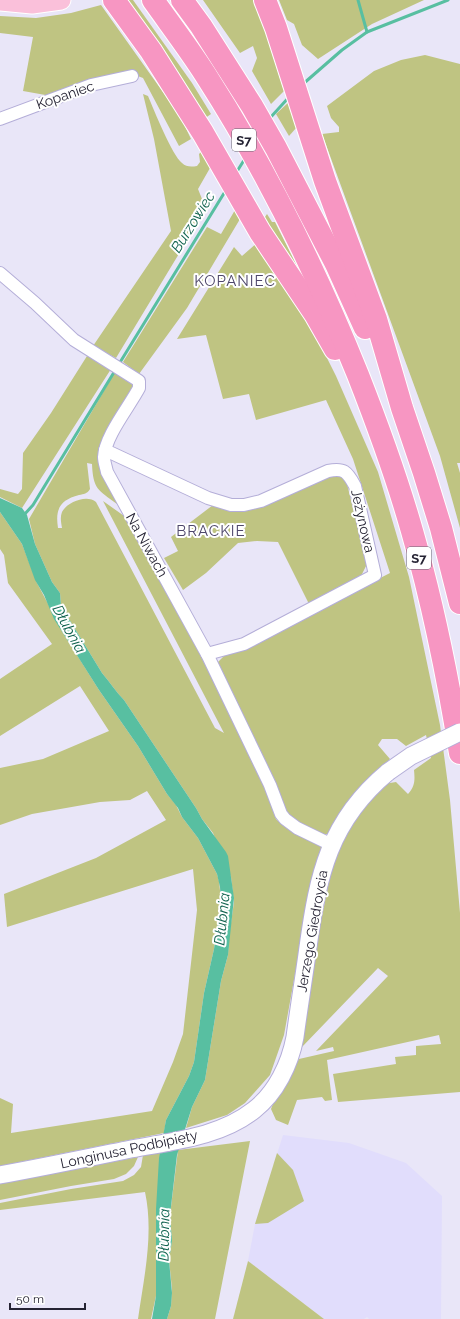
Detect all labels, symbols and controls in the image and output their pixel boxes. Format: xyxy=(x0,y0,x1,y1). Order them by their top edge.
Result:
street label: Kopaniec xyxy=(34,78,96,112)
road number: S7 xyxy=(232,129,256,151)
water label: Burzowiec xyxy=(167,188,219,256)
district label: KOPANIEC xyxy=(194,272,276,290)
street label: Jeżynowa xyxy=(348,488,378,554)
street label: Na Niwach xyxy=(123,510,171,580)
district label: BRACKIE xyxy=(176,522,246,540)
road number: S7 xyxy=(407,547,431,569)
water label: Dłubnia xyxy=(48,602,90,656)
street label: Jerzego Giedroycia xyxy=(293,869,331,993)
water label: Dłubnia xyxy=(210,892,234,946)
street label: Longinusa Podbipięty xyxy=(59,1127,200,1171)
water label: Dłubnia xyxy=(155,1209,173,1261)
scale bar xyxy=(10,1285,85,1311)
text: 50 m xyxy=(16,1292,44,1306)

